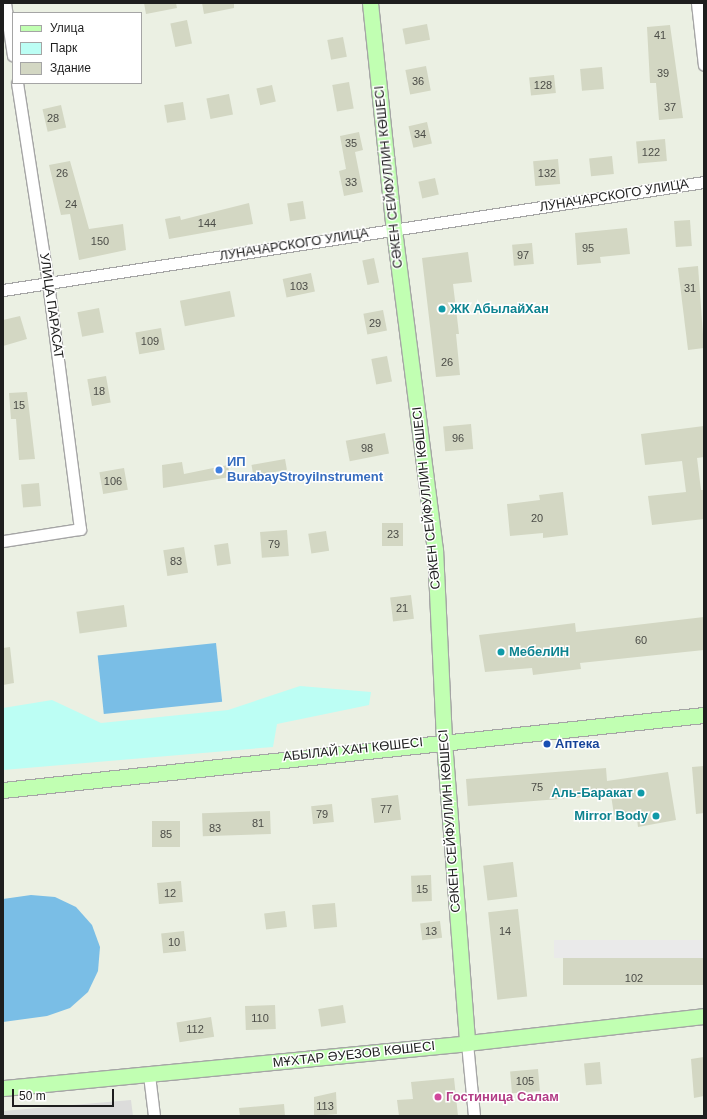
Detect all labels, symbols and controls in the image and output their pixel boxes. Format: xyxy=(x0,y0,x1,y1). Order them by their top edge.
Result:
legend xyxy=(12,12,142,84)
text: Улица xyxy=(50,21,84,35)
house number: 41 xyxy=(654,28,666,42)
text: Парк xyxy=(50,41,77,55)
text: Здание xyxy=(50,61,91,75)
house number: 39 xyxy=(657,66,669,80)
house number: 36 xyxy=(412,74,424,88)
house number: 128 xyxy=(534,78,552,92)
street label: СӘКЕН СЕЙФУЛЛИН КӨШЕСІ xyxy=(372,85,406,269)
house number: 37 xyxy=(664,100,676,114)
house number: 28 xyxy=(47,111,59,125)
house number: 34 xyxy=(414,127,426,141)
house number: 35 xyxy=(345,136,357,150)
house number: 122 xyxy=(642,145,660,159)
house number: 26 xyxy=(56,166,68,180)
house number: 132 xyxy=(538,166,556,180)
house number: 33 xyxy=(345,175,357,189)
street label: ЛУНАЧАРСКОГО УЛИЦА xyxy=(538,177,690,215)
house number: 24 xyxy=(65,197,77,211)
house number: 144 xyxy=(198,216,216,230)
street label: ЛУНАЧАРСКОГО УЛИЦА xyxy=(218,226,370,264)
house number: 150 xyxy=(91,234,109,248)
house number: 95 xyxy=(582,241,594,255)
house number: 97 xyxy=(517,248,529,262)
street label: УЛИЦА ПАРАСАТ xyxy=(36,252,66,360)
house number: 103 xyxy=(290,279,308,293)
house number: 31 xyxy=(684,281,696,295)
place label: ЖК АбылайХан xyxy=(450,301,549,317)
marker: ЖК АбылайХан xyxy=(437,304,447,314)
house number: 29 xyxy=(369,316,381,330)
house number: 109 xyxy=(141,334,159,348)
house number: 26 xyxy=(441,355,453,369)
house number: 18 xyxy=(93,384,105,398)
house number: 15 xyxy=(13,398,25,412)
street label: СӘКЕН СЕЙФУЛЛИН КӨШЕСІ xyxy=(410,406,444,590)
house number: 96 xyxy=(452,431,464,445)
house number: 98 xyxy=(361,441,373,455)
place label: ИП BurabayStroyiInstrument xyxy=(227,455,383,486)
marker: ИП BurabayStroyiInstrument xyxy=(214,465,224,475)
house number: 106 xyxy=(104,474,122,488)
house number: 20 xyxy=(531,511,543,525)
house number: 23 xyxy=(387,527,399,541)
house number: 79 xyxy=(268,537,280,551)
house number: 83 xyxy=(170,554,182,568)
house number: 21 xyxy=(396,601,408,615)
house number: 60 xyxy=(635,633,647,647)
place label: МебелИН xyxy=(509,644,569,660)
marker: МебелИН xyxy=(496,647,506,657)
street label: СӘКЕН СЕЙФУЛЛИН КӨШЕСІ xyxy=(436,729,464,913)
street label: АБЫЛАЙ ХАН КӨШЕСІ xyxy=(282,735,424,765)
place label: Аптека xyxy=(555,736,600,752)
marker: Аптека xyxy=(542,739,552,749)
house number: 75 xyxy=(531,780,543,794)
place label: Аль-Баракат xyxy=(551,785,633,801)
marker: Аль-Баракат xyxy=(636,788,646,798)
house number: 77 xyxy=(380,802,392,816)
house number: 79 xyxy=(316,807,328,821)
place label: Mirror Body xyxy=(574,808,648,824)
marker: Mirror Body xyxy=(651,811,661,821)
house number: 81 xyxy=(252,816,264,830)
house number: 83 xyxy=(209,821,221,835)
house number: 85 xyxy=(160,827,172,841)
house number: 15 xyxy=(416,882,428,896)
house number: 12 xyxy=(164,886,176,900)
house number: 13 xyxy=(425,924,437,938)
house number: 14 xyxy=(499,924,511,938)
house number: 10 xyxy=(168,935,180,949)
house number: 102 xyxy=(625,971,643,985)
house number: 110 xyxy=(251,1011,269,1025)
house number: 112 xyxy=(186,1022,204,1036)
street label: МҰХТАР ӘУЕЗОВ КӨШЕСІ xyxy=(272,1039,436,1071)
house number: 105 xyxy=(516,1074,534,1088)
scale bar xyxy=(14,1081,116,1107)
text: 50 m xyxy=(19,1089,46,1103)
place label: Гостиница Салам xyxy=(446,1089,559,1105)
marker: Гостиница Салам xyxy=(433,1092,443,1102)
house number: 113 xyxy=(316,1099,334,1113)

